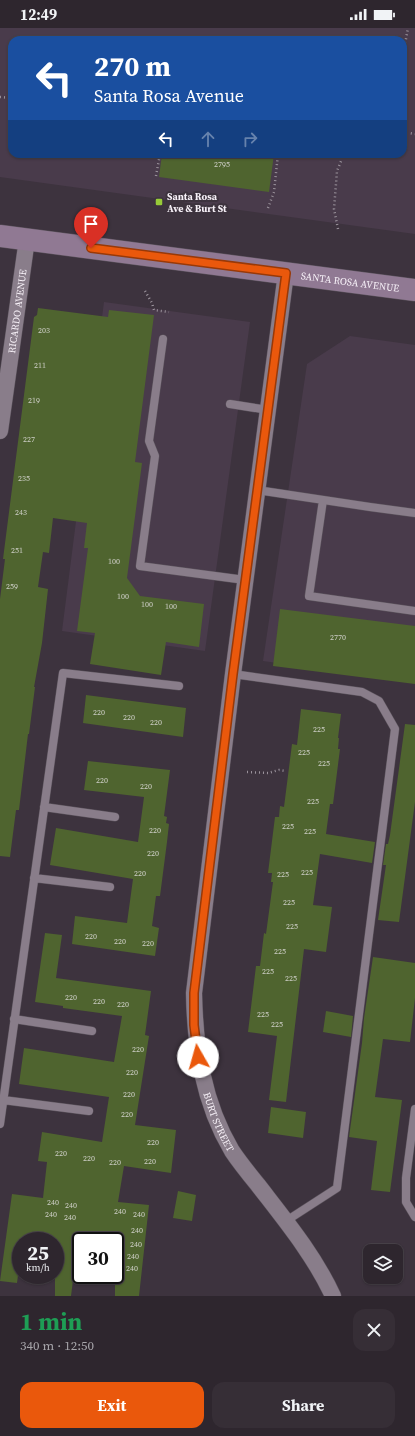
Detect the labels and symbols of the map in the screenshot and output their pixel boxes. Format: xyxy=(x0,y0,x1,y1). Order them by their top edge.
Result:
house number: 2795 xyxy=(214,159,230,170)
place label: Santa Rosa Ave & Burt St xyxy=(167,190,227,215)
marker: Santa Rosa Ave & Burt St xyxy=(154,197,164,207)
pin xyxy=(74,207,108,248)
street label: RICARDO AVENUE xyxy=(5,268,30,354)
street label: SANTA ROSA AVENUE xyxy=(300,269,400,295)
house number: 203 xyxy=(38,325,50,336)
house number: 211 xyxy=(34,360,46,371)
house number: 219 xyxy=(28,395,40,406)
house number: 227 xyxy=(23,434,35,445)
house number: 235 xyxy=(18,473,30,484)
house number: 243 xyxy=(15,507,27,518)
house number: 251 xyxy=(11,545,23,556)
house number: 100 xyxy=(108,556,120,567)
house number: 259 xyxy=(6,581,18,592)
house number: 100 xyxy=(117,591,129,602)
house number: 100 xyxy=(141,599,153,610)
house number: 100 xyxy=(165,601,177,612)
house number: 2770 xyxy=(330,632,346,643)
house number: 220 xyxy=(93,707,105,718)
house number: 220 xyxy=(123,712,135,723)
house number: 220 xyxy=(150,717,162,728)
house number: 225 xyxy=(313,724,325,735)
house number: 225 xyxy=(298,747,310,758)
house number: 225 xyxy=(318,758,330,769)
house number: 220 xyxy=(96,775,108,786)
house number: 220 xyxy=(140,781,152,792)
house number: 225 xyxy=(307,796,319,807)
house number: 225 xyxy=(282,821,294,832)
house number: 220 xyxy=(149,825,161,836)
house number: 225 xyxy=(304,826,316,837)
house number: 220 xyxy=(147,848,159,859)
house number: 225 xyxy=(301,867,313,878)
house number: 220 xyxy=(134,868,146,879)
house number: 225 xyxy=(277,869,289,880)
house number: 225 xyxy=(283,897,295,908)
house number: 225 xyxy=(286,921,298,932)
house number: 220 xyxy=(85,931,97,942)
house number: 220 xyxy=(114,936,126,947)
house number: 220 xyxy=(142,938,154,949)
house number: 225 xyxy=(274,946,286,957)
house number: 225 xyxy=(262,966,274,977)
house number: 225 xyxy=(285,973,297,984)
house number: 220 xyxy=(65,992,77,1003)
house number: 220 xyxy=(93,996,105,1007)
house number: 220 xyxy=(117,999,129,1010)
house number: 225 xyxy=(257,1009,269,1020)
house number: 225 xyxy=(271,1019,283,1030)
position arrow xyxy=(177,1036,219,1078)
house number: 220 xyxy=(132,1044,144,1055)
house number: 220 xyxy=(126,1067,138,1078)
house number: 220 xyxy=(123,1089,135,1100)
street label: BURT STREET xyxy=(200,1091,237,1154)
house number: 220 xyxy=(121,1109,133,1120)
house number: 220 xyxy=(147,1137,159,1148)
house number: 220 xyxy=(55,1148,67,1159)
house number: 220 xyxy=(83,1153,95,1164)
house number: 220 xyxy=(144,1156,156,1167)
house number: 220 xyxy=(109,1157,121,1168)
house number: 240 xyxy=(47,1197,59,1208)
house number: 240 xyxy=(65,1200,77,1211)
house number: 240 xyxy=(114,1206,126,1217)
house number: 240 xyxy=(45,1209,57,1220)
house number: 240 xyxy=(133,1209,145,1220)
house number: 240 xyxy=(64,1212,76,1223)
house number: 240 xyxy=(131,1225,143,1236)
speed limit sign: 30 xyxy=(72,1232,124,1284)
house number: 240 xyxy=(130,1239,142,1250)
house number: 240 xyxy=(127,1251,139,1262)
house number: 240 xyxy=(126,1263,138,1274)

